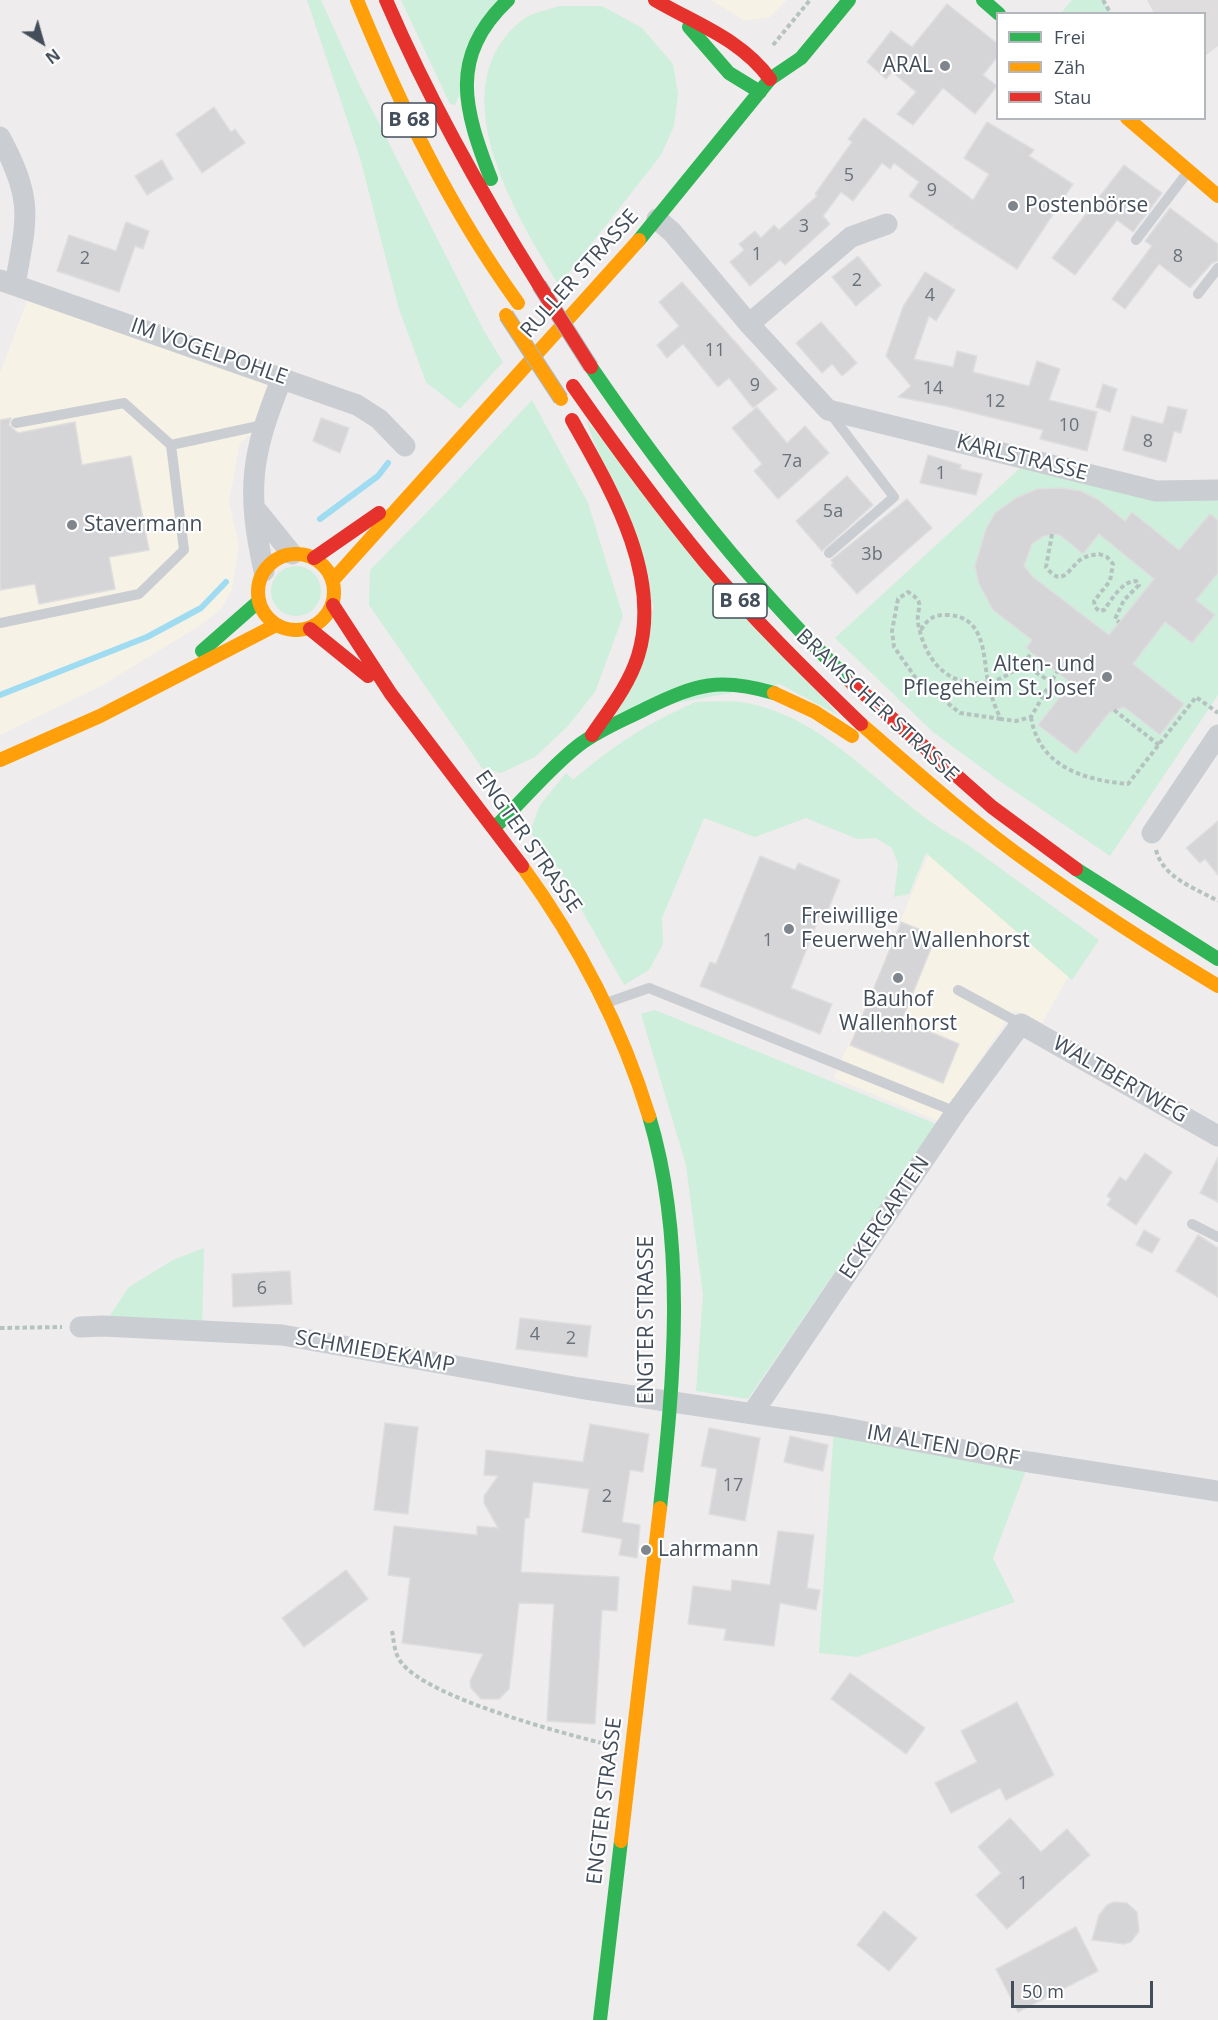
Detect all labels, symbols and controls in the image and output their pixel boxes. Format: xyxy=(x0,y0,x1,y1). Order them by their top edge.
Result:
north arrow xyxy=(12,12,72,72)
legend xyxy=(996,12,1206,120)
text: Frei xyxy=(1054,25,1085,49)
text: N xyxy=(41,44,65,69)
place label: ARAL xyxy=(883,53,933,79)
text: Zäh xyxy=(1054,55,1085,79)
marker: ARAL xyxy=(938,59,952,73)
text: Stau xyxy=(1054,85,1091,109)
road number: B 68 xyxy=(382,103,436,137)
house number: 5 xyxy=(844,165,854,187)
house number: 9 xyxy=(927,180,937,202)
place label: Postenbörse xyxy=(1025,193,1148,219)
marker: Postenbörse xyxy=(1006,199,1020,213)
street label: RULLER STRASSE xyxy=(516,205,644,343)
house number: 3 xyxy=(799,216,809,238)
house number: 1 xyxy=(752,244,762,266)
house number: 8 xyxy=(1173,246,1183,268)
house number: 2 xyxy=(80,248,90,270)
house number: 2 xyxy=(852,270,862,292)
house number: 4 xyxy=(925,285,935,307)
street label: IM VOGELPOHLE xyxy=(127,313,291,391)
house number: 11 xyxy=(705,340,725,362)
house number: 9 xyxy=(750,375,760,397)
house number: 14 xyxy=(923,378,943,400)
house number: 12 xyxy=(985,391,1005,413)
house number: 10 xyxy=(1059,415,1079,437)
street label: KARLSTRASSE xyxy=(954,430,1090,486)
house number: 8 xyxy=(1143,431,1153,453)
house number: 7a xyxy=(782,451,802,473)
house number: 1 xyxy=(936,463,946,485)
house number: 5a xyxy=(823,501,843,523)
place label: Stavermann xyxy=(84,512,202,538)
marker: Stavermann xyxy=(65,518,79,532)
house number: 3b xyxy=(861,544,883,566)
road number: B 68 xyxy=(713,584,767,618)
street label: BRAMSCHER STRASSE xyxy=(791,624,963,788)
place label: Alten- und Pflegeheim St. Josef xyxy=(903,652,1095,702)
marker: Alten- und Pflegeheim St. Josef xyxy=(1100,670,1114,684)
street label: ENGTER STRASSE xyxy=(469,766,587,918)
place label: Freiwillige Feuerwehr Wallenhorst xyxy=(801,904,1030,954)
marker: Freiwillige Feuerwehr Wallenhorst xyxy=(782,922,796,936)
house number: 1 xyxy=(763,930,773,952)
marker: Bauhof Wallenhorst xyxy=(891,971,905,985)
place label: Bauhof Wallenhorst xyxy=(839,987,957,1037)
street label: WALTBERTWEG xyxy=(1048,1031,1192,1129)
street label: ECKERGARTEN xyxy=(835,1152,935,1284)
street label: ENGTER STRASSE xyxy=(634,1236,660,1404)
house number: 6 xyxy=(257,1278,267,1300)
house number: 4 xyxy=(530,1324,540,1346)
street label: SCHMIEDEKAMP xyxy=(293,1326,457,1378)
house number: 2 xyxy=(566,1328,576,1350)
street label: IM ALTEN DORF xyxy=(865,1420,1021,1472)
house number: 17 xyxy=(723,1475,743,1497)
house number: 2 xyxy=(602,1486,612,1508)
place label: Lahrmann xyxy=(658,1537,759,1563)
marker: Lahrmann xyxy=(639,1543,653,1557)
street label: ENGTER STRASSE xyxy=(582,1716,628,1886)
house number: 1 xyxy=(1018,1873,1028,1895)
scale bar xyxy=(1014,1969,1156,2007)
text: 50 m xyxy=(1022,1979,1064,2003)

